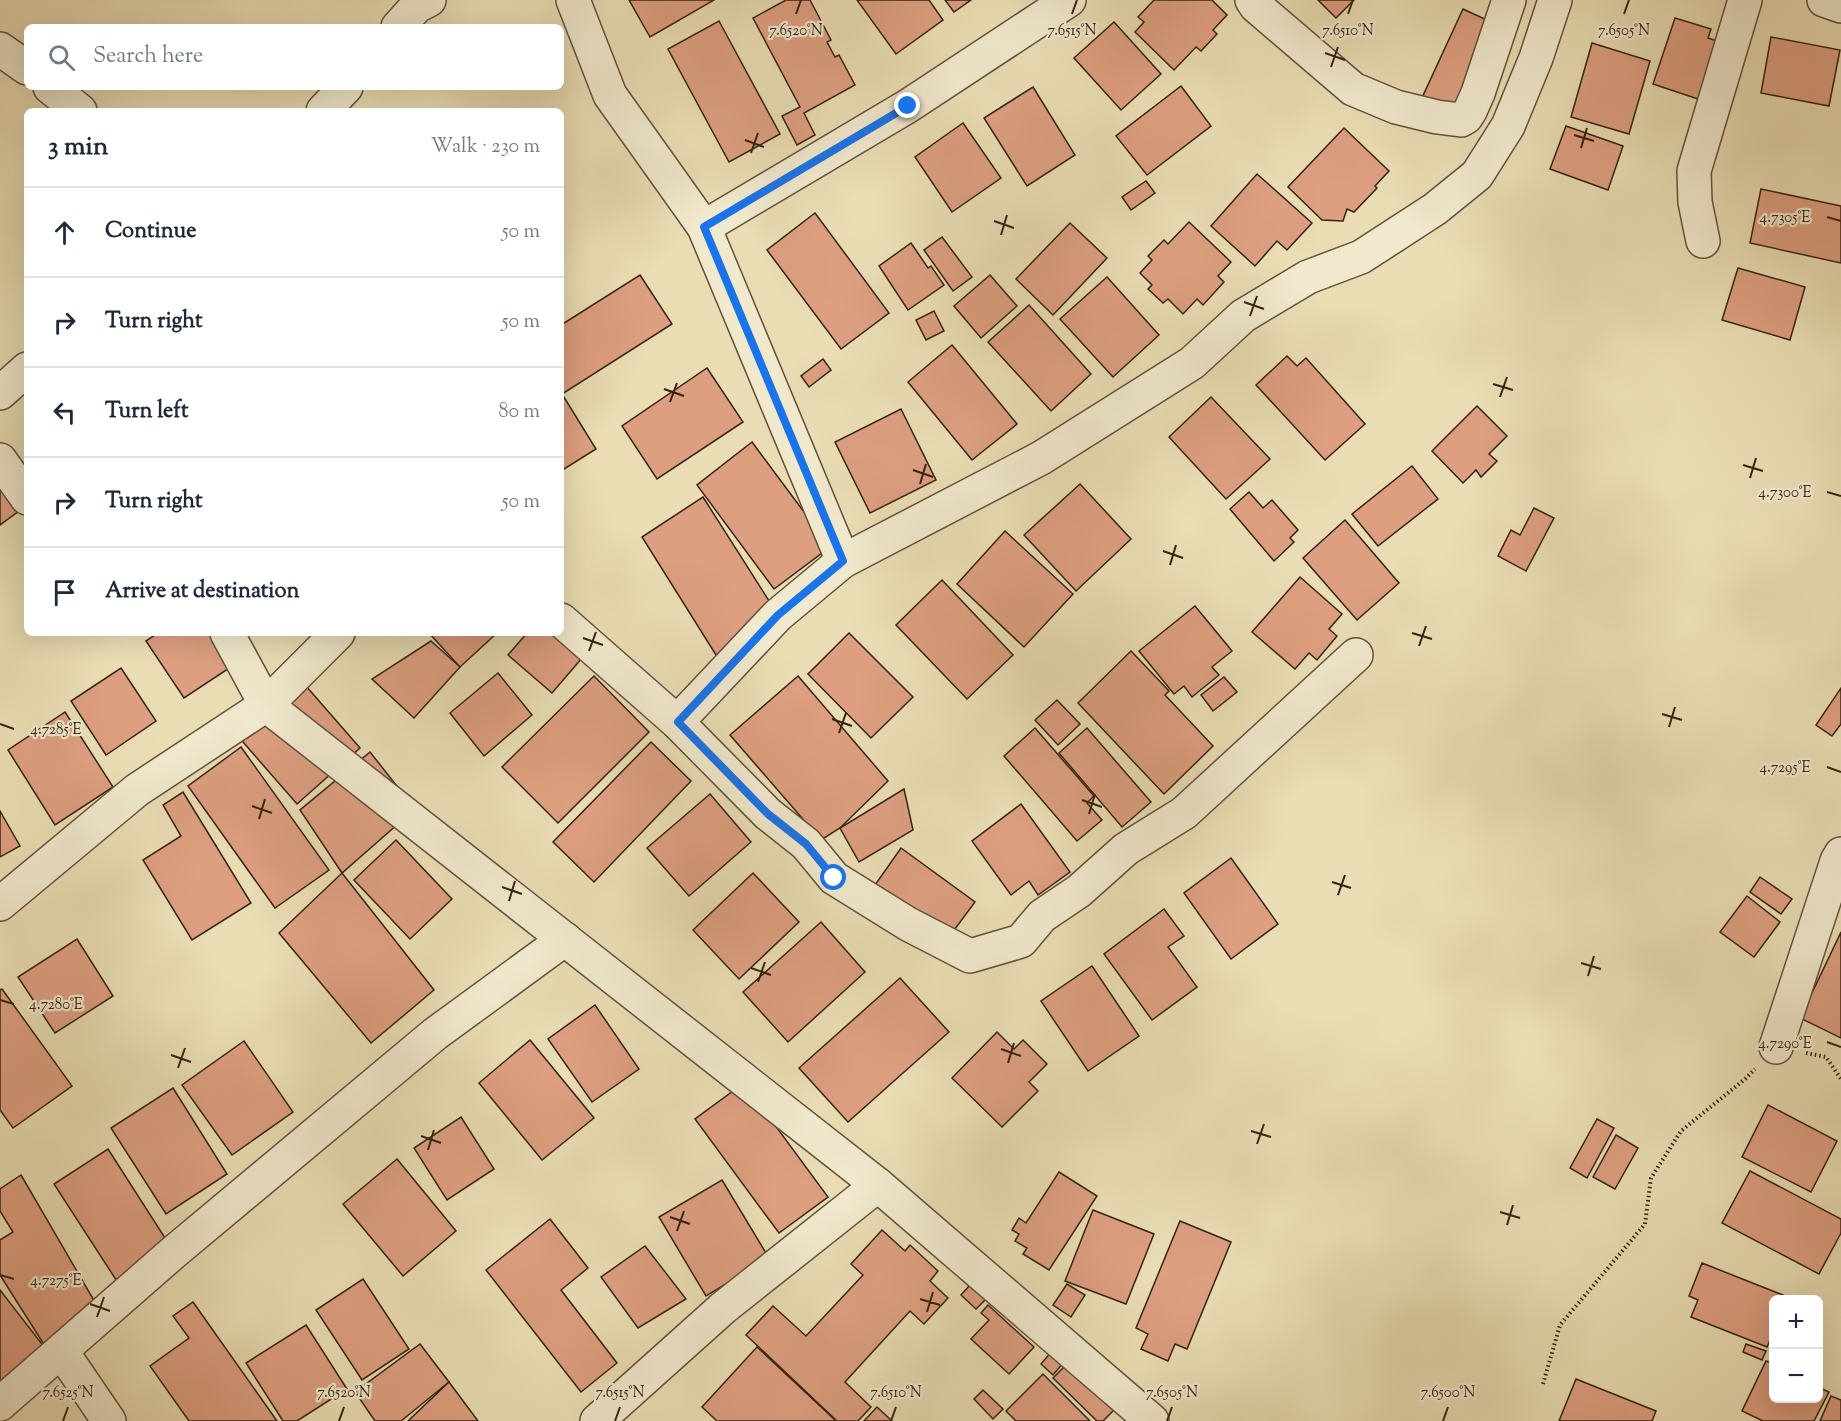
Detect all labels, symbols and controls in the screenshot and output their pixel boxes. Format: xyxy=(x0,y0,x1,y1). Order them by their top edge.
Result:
text: 7.6520°N xyxy=(769,21,823,42)
text: 7.6515°N xyxy=(1048,21,1097,42)
text: 7.6510°N xyxy=(1322,21,1374,42)
text: 7.6505°N xyxy=(1598,21,1650,42)
search box xyxy=(24,24,564,90)
icon: search xyxy=(45,41,78,74)
text: Search here xyxy=(93,41,203,73)
route end xyxy=(894,92,920,118)
text: 3 min xyxy=(48,129,108,166)
text: Walk · 230 m xyxy=(431,133,540,162)
text: 4.7305°E xyxy=(1760,208,1810,229)
icon: ahead xyxy=(48,216,81,249)
text: Continue xyxy=(105,216,196,248)
text: 50 m xyxy=(502,218,540,247)
icon: right xyxy=(48,306,81,339)
text: Turn right xyxy=(105,306,202,338)
text: 50 m xyxy=(502,308,540,337)
icon: left xyxy=(48,396,81,429)
text: Turn left xyxy=(105,396,188,428)
text: 80 m xyxy=(499,398,540,427)
text: 4.7300°E xyxy=(1758,483,1812,504)
icon: right xyxy=(48,486,81,519)
text: Turn right xyxy=(105,486,202,518)
text: 50 m xyxy=(502,488,540,517)
icon: arrive xyxy=(48,576,81,609)
text: Arrive at destination xyxy=(105,576,300,608)
text: 4.7285°E xyxy=(30,720,82,741)
text: 4.7295°E xyxy=(1759,758,1811,779)
route start xyxy=(820,864,846,890)
text: 4.7280°E xyxy=(29,995,83,1016)
text: 4.7290°E xyxy=(1758,1034,1812,1055)
text: 4.7275°E xyxy=(30,1271,82,1292)
map controls xyxy=(1769,1295,1823,1403)
button: + xyxy=(1769,1295,1823,1349)
button: − xyxy=(1769,1349,1823,1403)
text: 7.6525°N xyxy=(43,1383,93,1404)
text: 7.6520°N xyxy=(317,1383,371,1404)
text: 7.6515°N xyxy=(596,1383,645,1404)
text: 7.6510°N xyxy=(870,1383,922,1404)
text: 7.6505°N xyxy=(1146,1383,1198,1404)
text: 7.6500°N xyxy=(1421,1383,1475,1404)

